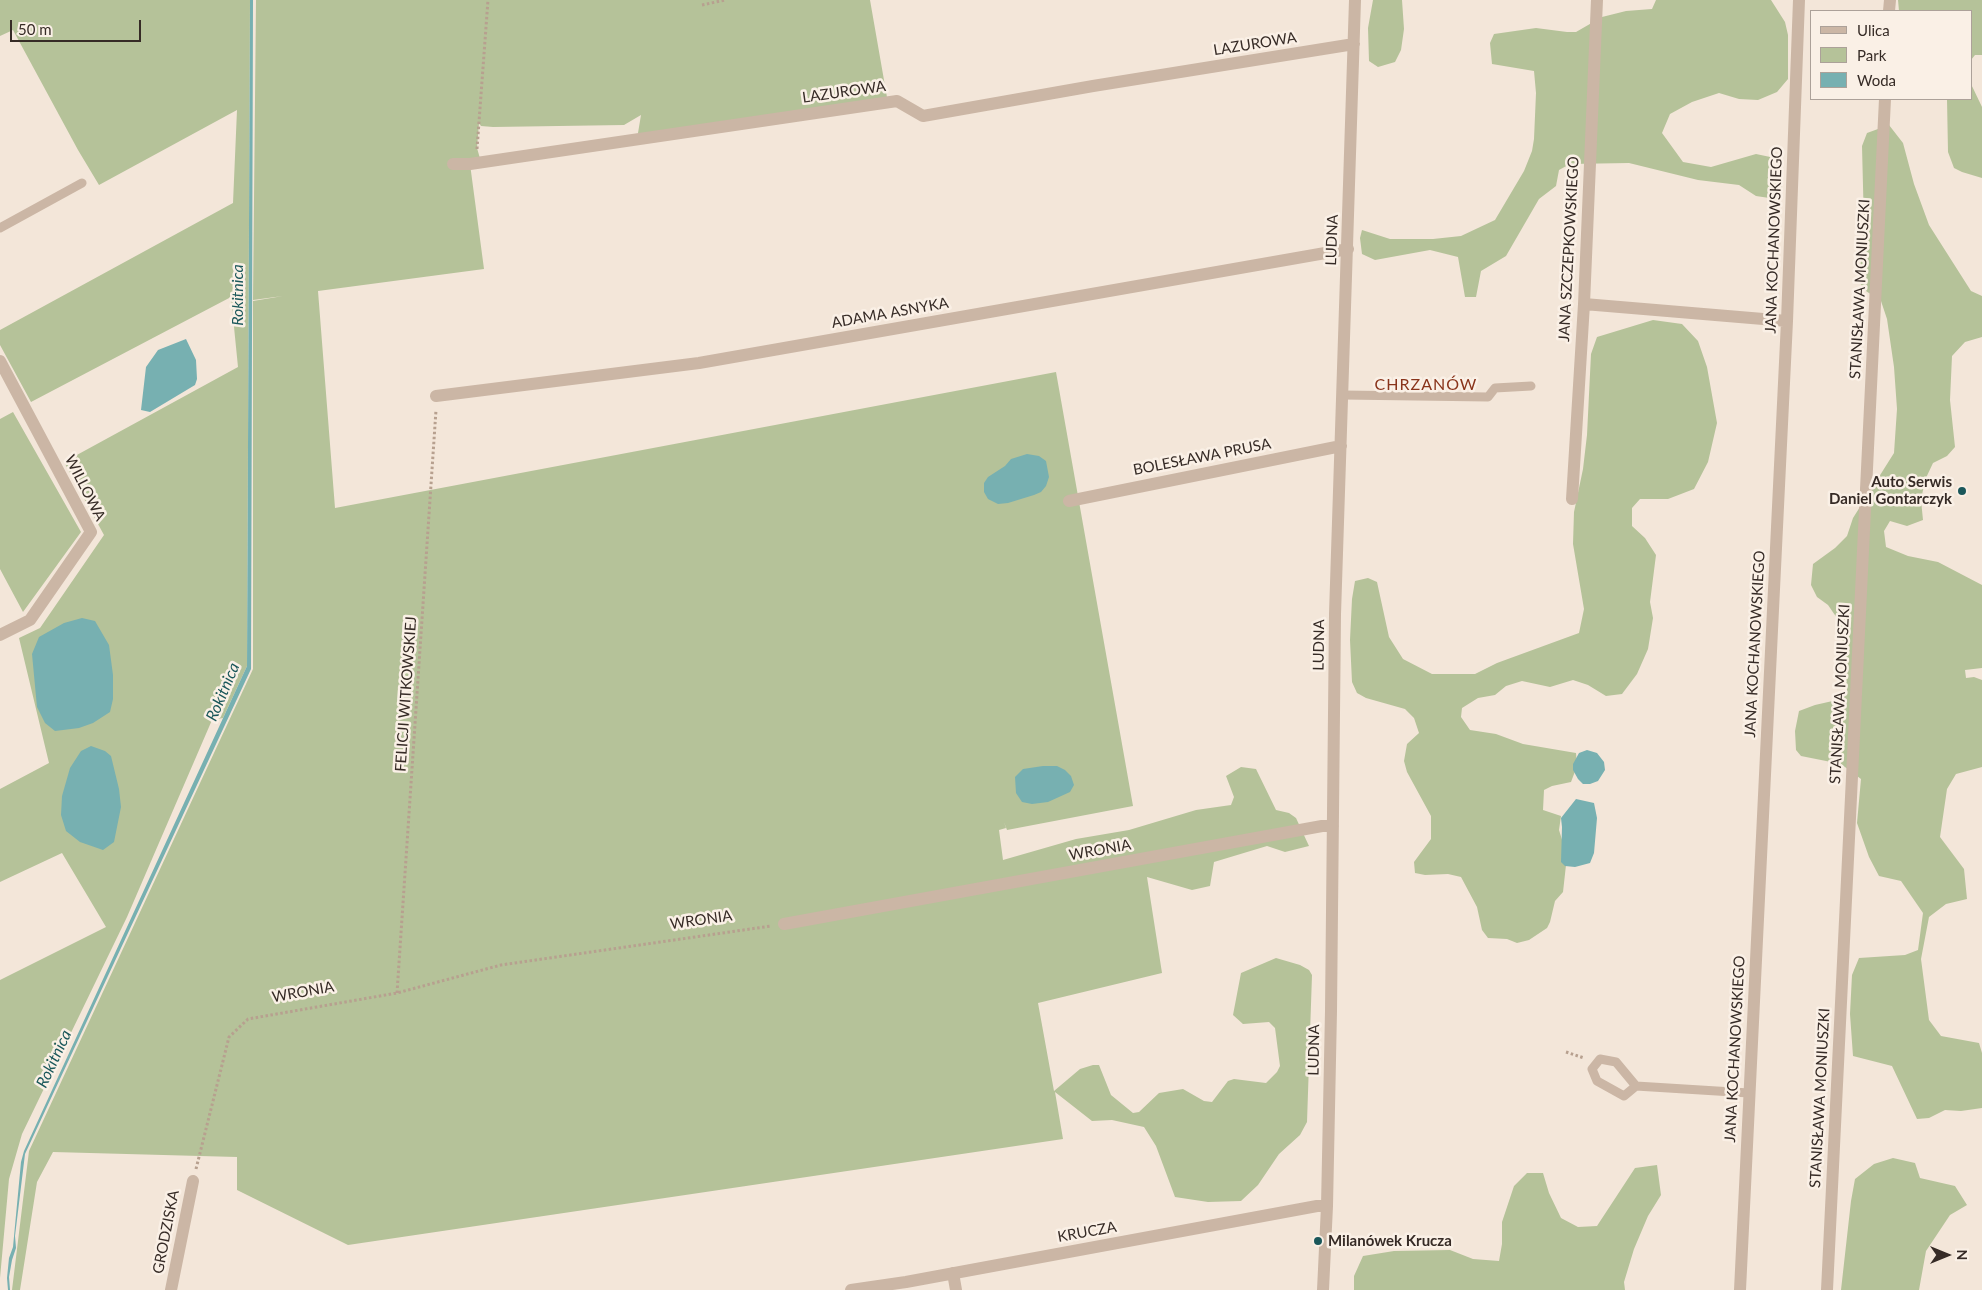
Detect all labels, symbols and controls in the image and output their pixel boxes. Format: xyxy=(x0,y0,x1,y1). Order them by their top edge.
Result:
scale bar xyxy=(12,10,144,42)
legend xyxy=(1810,10,1972,100)
text: 50 m xyxy=(18,20,52,38)
text: Ulica xyxy=(1857,21,1890,39)
street label: LAZUROWA xyxy=(1212,29,1298,59)
text: Park xyxy=(1857,46,1886,64)
text: Woda xyxy=(1857,71,1896,89)
street label: LAZUROWA xyxy=(801,77,887,107)
street label: JANA KOCHANOWSKIEGO xyxy=(1762,146,1786,334)
street label: JANA SZCZEPKOWSKIEGO xyxy=(1555,156,1583,342)
street label: STANISŁAWA MONIUSZKI xyxy=(1846,199,1874,379)
street label: LUDNA xyxy=(1322,214,1342,266)
water label: Rokitnica xyxy=(228,264,248,326)
street label: ADAMA ASNYKA xyxy=(830,294,950,332)
district label: CHRZANÓW xyxy=(1374,375,1478,395)
street label: BOLESŁAWA PRUSA xyxy=(1132,435,1272,479)
street label: WILLOWA xyxy=(61,452,109,524)
place label: Auto Serwis Daniel Gontarczyk xyxy=(1829,473,1952,508)
marker: Auto Serwis Daniel Gontarczyk xyxy=(1956,485,1968,497)
street label: JANA KOCHANOWSKIEGO xyxy=(1741,550,1769,738)
street label: STANISŁAWA MONIUSZKI xyxy=(1826,604,1854,784)
street label: FELICJI WITKOWSKIEJ xyxy=(392,616,420,772)
street label: LUDNA xyxy=(1310,619,1328,671)
water label: Rokitnica xyxy=(202,660,244,724)
street label: WRONIA xyxy=(1068,836,1132,864)
street label: WRONIA xyxy=(669,907,733,933)
street label: JANA KOCHANOWSKIEGO xyxy=(1721,955,1749,1143)
street label: WRONIA xyxy=(271,978,335,1006)
street label: STANISŁAWA MONIUSZKI xyxy=(1806,1008,1834,1188)
street label: LUDNA xyxy=(1305,1024,1323,1076)
water label: Rokitnica xyxy=(32,1027,76,1091)
street label: GRODZISKA xyxy=(149,1189,183,1275)
street label: KRUCZA xyxy=(1056,1218,1118,1246)
north arrow xyxy=(1922,1230,1972,1280)
place label: Milanówek Krucza xyxy=(1328,1232,1452,1250)
marker: Milanówek Krucza xyxy=(1312,1235,1324,1247)
text: N xyxy=(1954,1250,1971,1260)

